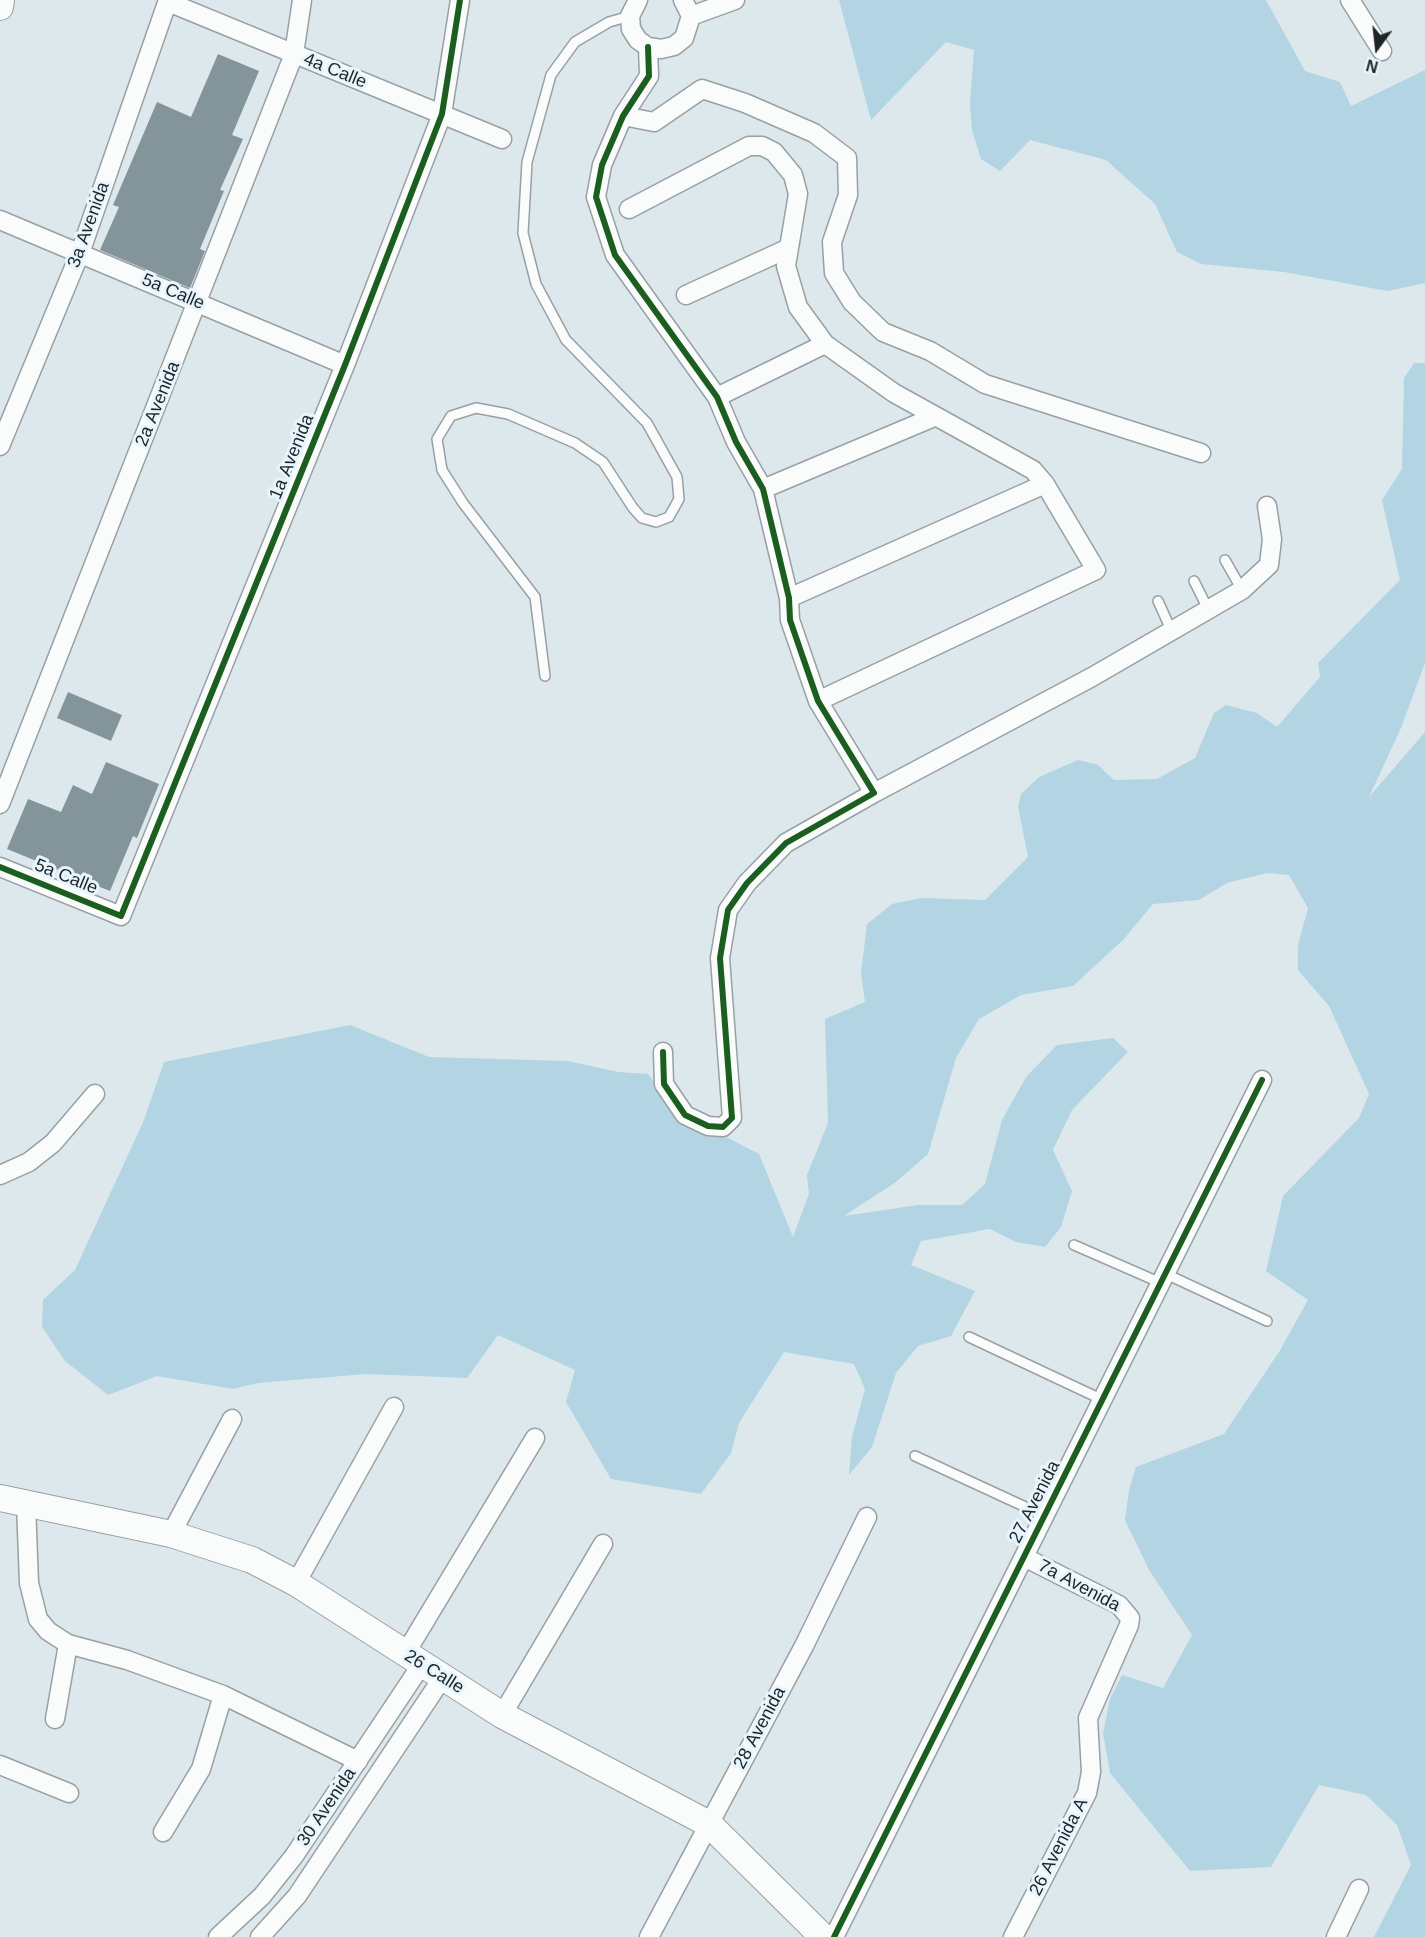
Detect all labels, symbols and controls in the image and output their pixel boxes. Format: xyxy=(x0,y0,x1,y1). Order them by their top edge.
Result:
north arrow xyxy=(1347,18,1407,78)
street label: 4a Calle xyxy=(300,49,370,93)
text: N xyxy=(1364,56,1380,76)
street label: 3a Avenida xyxy=(64,179,114,271)
street label: 5a Calle xyxy=(138,269,208,315)
street label: 2a Avenida xyxy=(131,358,185,450)
street label: 1a Avenida xyxy=(265,411,319,503)
street label: 5a Calle xyxy=(31,855,101,899)
street label: 27 Avenida xyxy=(1005,1457,1065,1547)
street label: 7a Avenida xyxy=(1034,1555,1124,1617)
street label: 26 Calle xyxy=(400,1645,468,1699)
street label: 28 Avenida xyxy=(729,1683,791,1773)
street label: 30 Avenida xyxy=(293,1764,361,1850)
street label: 26 Avenida A xyxy=(1025,1795,1093,1899)

